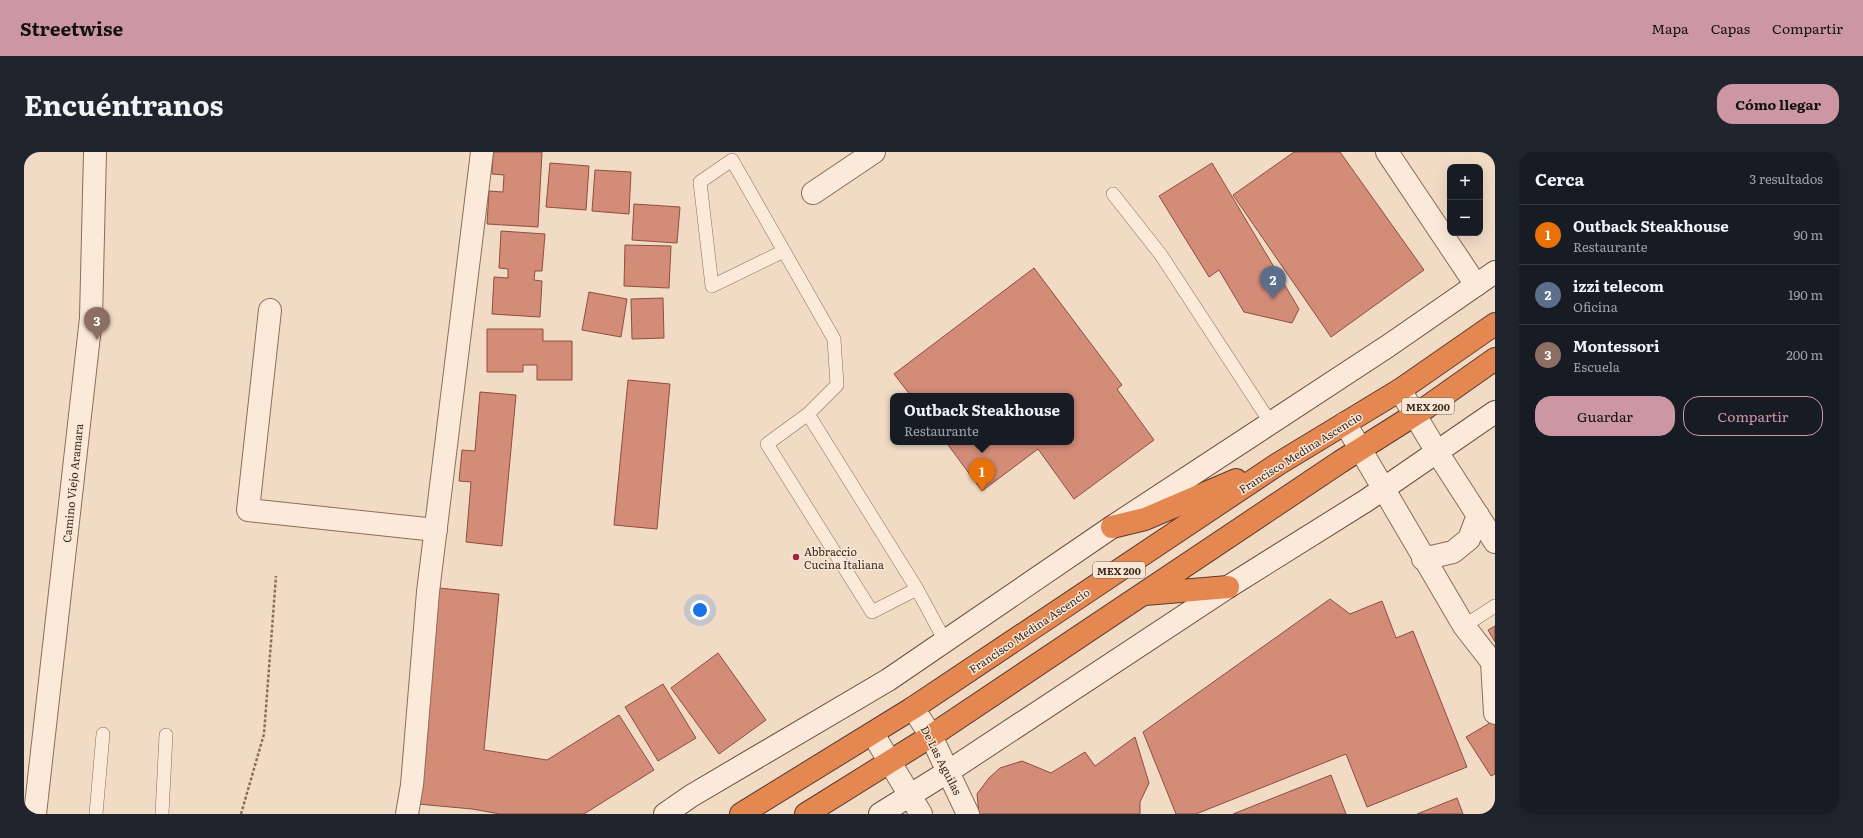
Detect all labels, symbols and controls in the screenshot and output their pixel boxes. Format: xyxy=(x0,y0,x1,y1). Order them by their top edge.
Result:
text: Streetwise xyxy=(20,14,123,42)
text: Mapa xyxy=(1651,18,1689,38)
text: Capas xyxy=(1711,18,1750,38)
text: Compartir xyxy=(1772,18,1843,38)
text: Encuéntranos xyxy=(24,83,223,125)
button: Cómo llegar xyxy=(1717,84,1839,124)
map controls xyxy=(1447,164,1483,236)
button: + xyxy=(1447,164,1483,200)
text: Cerca xyxy=(1535,166,1584,191)
text: 3 resultados xyxy=(1749,169,1823,188)
button: − xyxy=(1447,200,1483,236)
text: Outback Steakhouse xyxy=(1573,214,1729,237)
text: 1 xyxy=(1545,225,1551,244)
text: 90 m xyxy=(1793,225,1823,244)
text: Restaurante xyxy=(1573,237,1648,256)
pin: 2 xyxy=(1260,266,1286,299)
text: izzi telecom xyxy=(1573,274,1664,297)
text: 2 xyxy=(1545,285,1551,304)
text: 190 m xyxy=(1788,285,1823,304)
text: Oficina xyxy=(1573,297,1618,316)
pin: 3 xyxy=(84,307,110,340)
text: Montessori xyxy=(1573,334,1659,357)
text: 3 xyxy=(1544,345,1552,364)
text: 200 m xyxy=(1786,345,1823,364)
text: Escuela xyxy=(1573,357,1620,376)
popup xyxy=(890,393,1074,445)
button: Guardar xyxy=(1535,396,1675,436)
button: Compartir xyxy=(1683,396,1823,436)
text: Outback Steakhouse xyxy=(904,398,1060,421)
road number: MEX 200 xyxy=(1402,398,1454,414)
street label: Francisco Medina Ascencio xyxy=(1235,408,1365,496)
text: Restaurante xyxy=(904,421,979,440)
street label: Camino Viejo Aramara xyxy=(58,423,86,543)
pin: 1 xyxy=(969,458,995,491)
place label: Abbraccio Cucina Italiana xyxy=(804,543,884,572)
marker: Abbraccio Cucina Italiana xyxy=(791,552,801,562)
road number: MEX 200 xyxy=(1093,562,1145,578)
street label: Francisco Medina Ascencio xyxy=(966,584,1092,676)
your location xyxy=(690,600,710,620)
street label: De Las Aguilas xyxy=(918,723,966,797)

